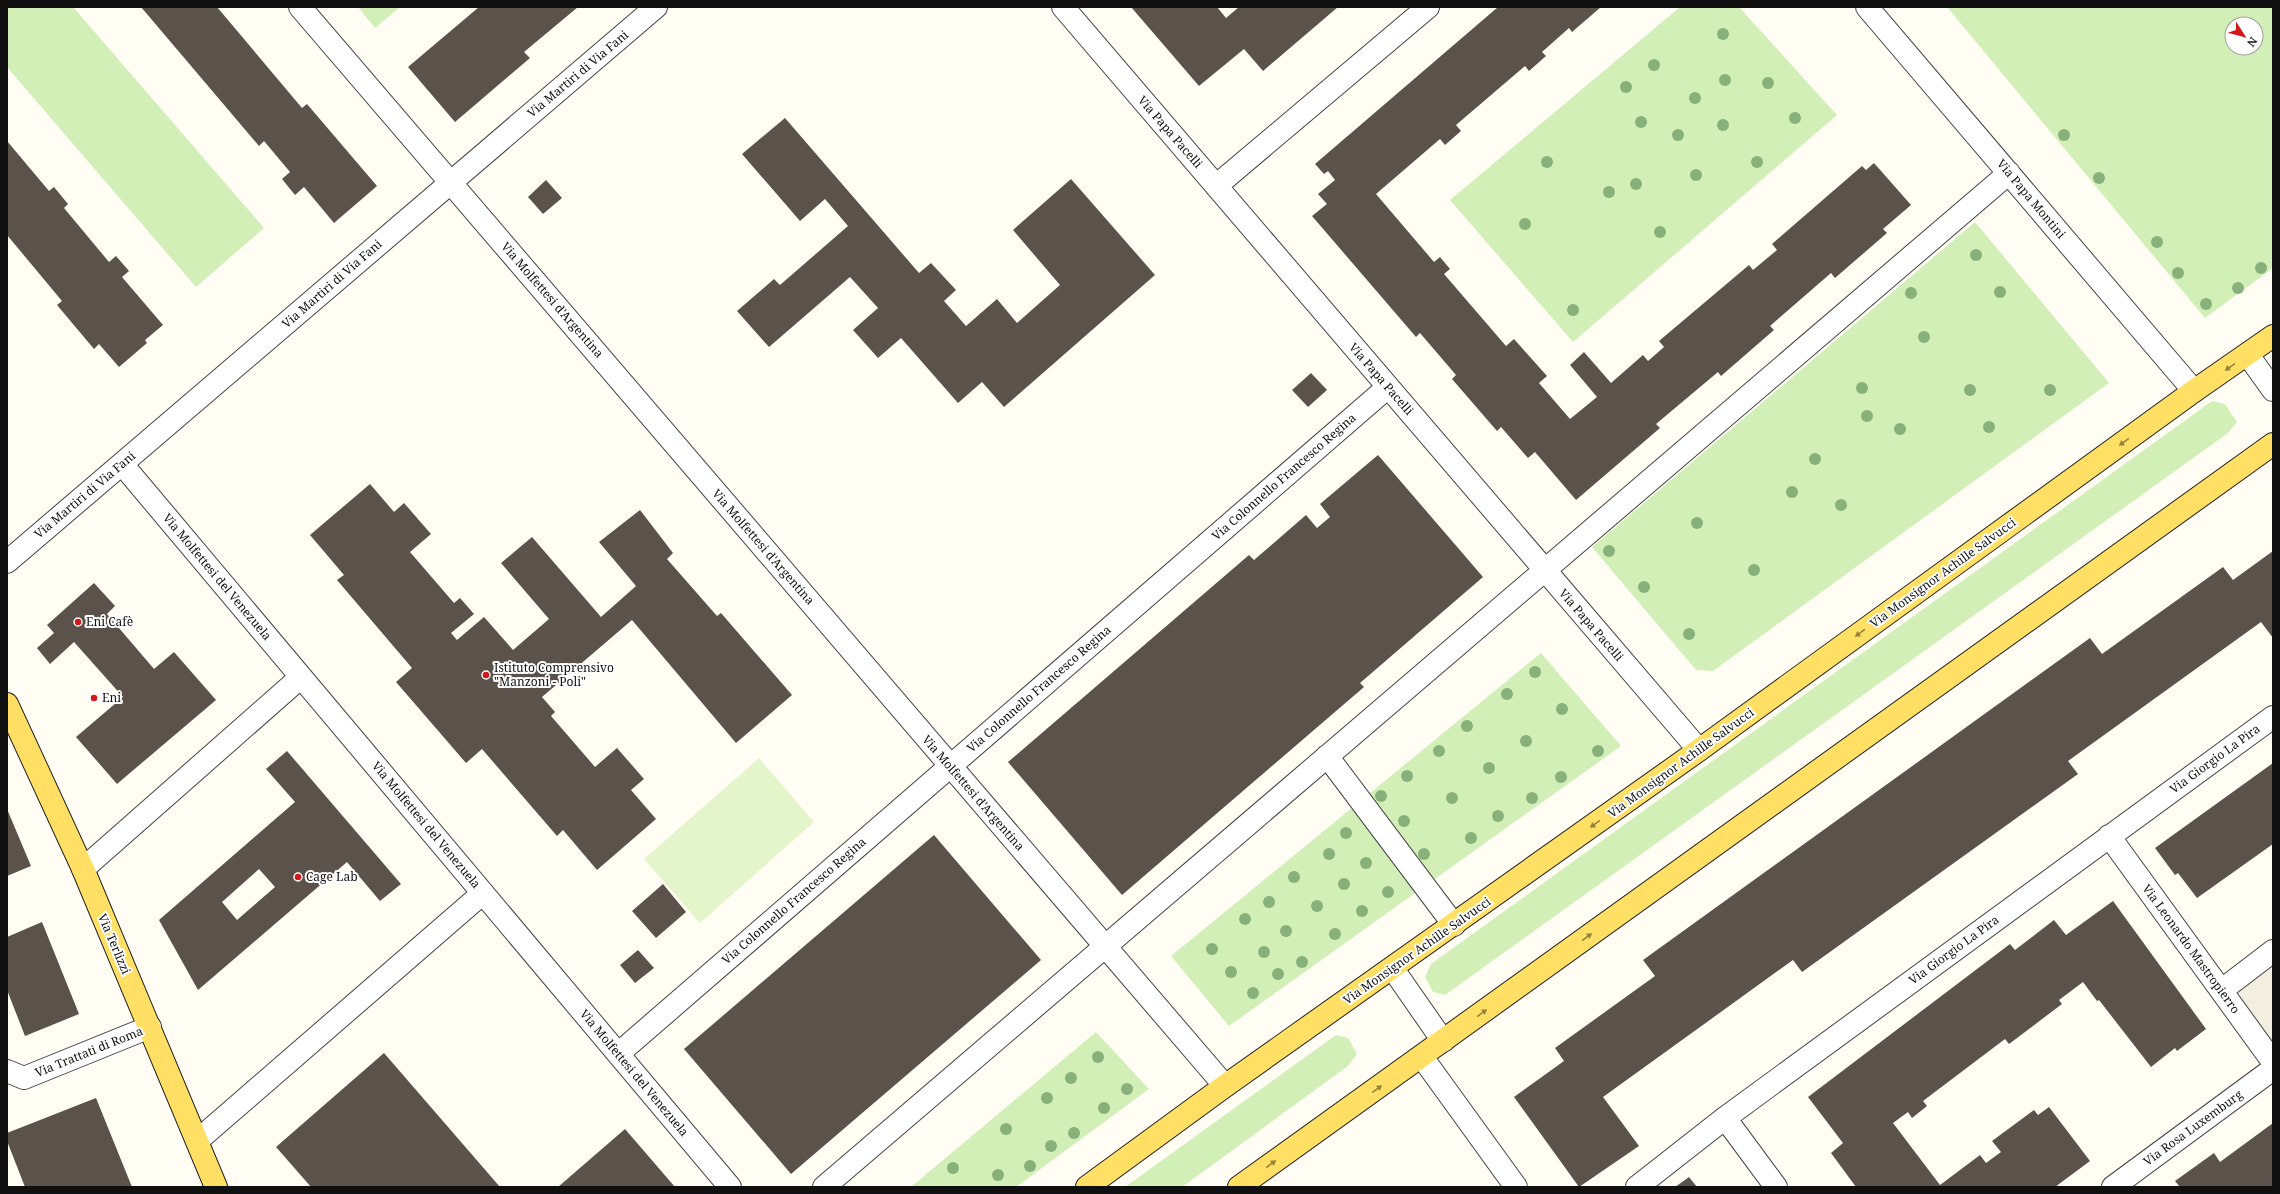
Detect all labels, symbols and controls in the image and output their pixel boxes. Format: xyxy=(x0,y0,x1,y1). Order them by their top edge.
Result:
north arrow xyxy=(2224,16,2264,56)
street label: Via Martiri di Via Fani xyxy=(523,26,632,121)
text: N xyxy=(2244,34,2261,50)
street label: Via Papa Pacelli xyxy=(1134,92,1207,172)
street label: Via Papa Montini xyxy=(1993,155,2070,242)
street label: Via Martiri di Via Fani xyxy=(278,235,385,332)
street label: Via Molfettesi d'Argentina xyxy=(497,238,608,361)
street label: Via Papa Pacelli xyxy=(1345,339,1418,419)
one-way arrow xyxy=(2225,363,2235,371)
street label: Via Colonnello Francesco Regina xyxy=(1208,409,1360,544)
one-way arrow xyxy=(2118,438,2129,446)
street label: Via Martiri di Via Fani xyxy=(30,447,139,542)
street label: Via Molfettesi d'Argentina xyxy=(708,485,819,608)
street label: Via Molfettesi del Venezuela xyxy=(159,510,276,644)
street label: Via Monsignor Achille Salvucci xyxy=(1866,514,2019,631)
street label: Via Papa Pacelli xyxy=(1555,585,1628,665)
place label: Eni Cafè xyxy=(86,613,133,630)
marker: Eni Cafè xyxy=(73,617,83,627)
street label: Via Colonnello Francesco Regina xyxy=(963,621,1115,756)
one-way arrow xyxy=(1854,629,1865,637)
place label: Istituto Comprensivo "Manzoni - Poli" xyxy=(494,659,614,690)
marker: Istituto Comprensivo "Manzoni - Poli" xyxy=(481,670,491,680)
place label: Eni xyxy=(102,689,121,706)
marker: Eni xyxy=(89,693,99,703)
street label: Via Monsignor Achille Salvucci xyxy=(1604,704,1757,821)
street label: Via Giorgio La Pira xyxy=(2166,720,2263,797)
street label: Via Molfettesi d'Argentina xyxy=(918,731,1029,854)
street label: Via Molfettesi del Venezuela xyxy=(368,758,485,892)
one-way arrow xyxy=(1590,820,1600,828)
street label: Via Colonnello Francesco Regina xyxy=(718,833,870,968)
place label: Cage Lab xyxy=(306,868,358,885)
marker: Cage Lab xyxy=(293,872,303,882)
street label: Via Leonardo Mastropierro xyxy=(2139,880,2244,1017)
street label: Via Monsignor Achille Salvucci xyxy=(1339,893,1494,1008)
street label: Via Terlizzi xyxy=(94,911,135,977)
street label: Via Giorgio La Pira xyxy=(1905,911,2002,988)
one-way arrow xyxy=(1582,933,1593,941)
street label: Via Molfettesi del Venezuela xyxy=(576,1006,693,1140)
one-way arrow xyxy=(1477,1009,1487,1017)
street label: Via Trattati di Roma xyxy=(32,1022,146,1081)
one-way arrow xyxy=(1371,1085,1382,1093)
street label: Via Rosa Luxemburg xyxy=(2140,1085,2246,1169)
one-way arrow xyxy=(1266,1160,1276,1168)

